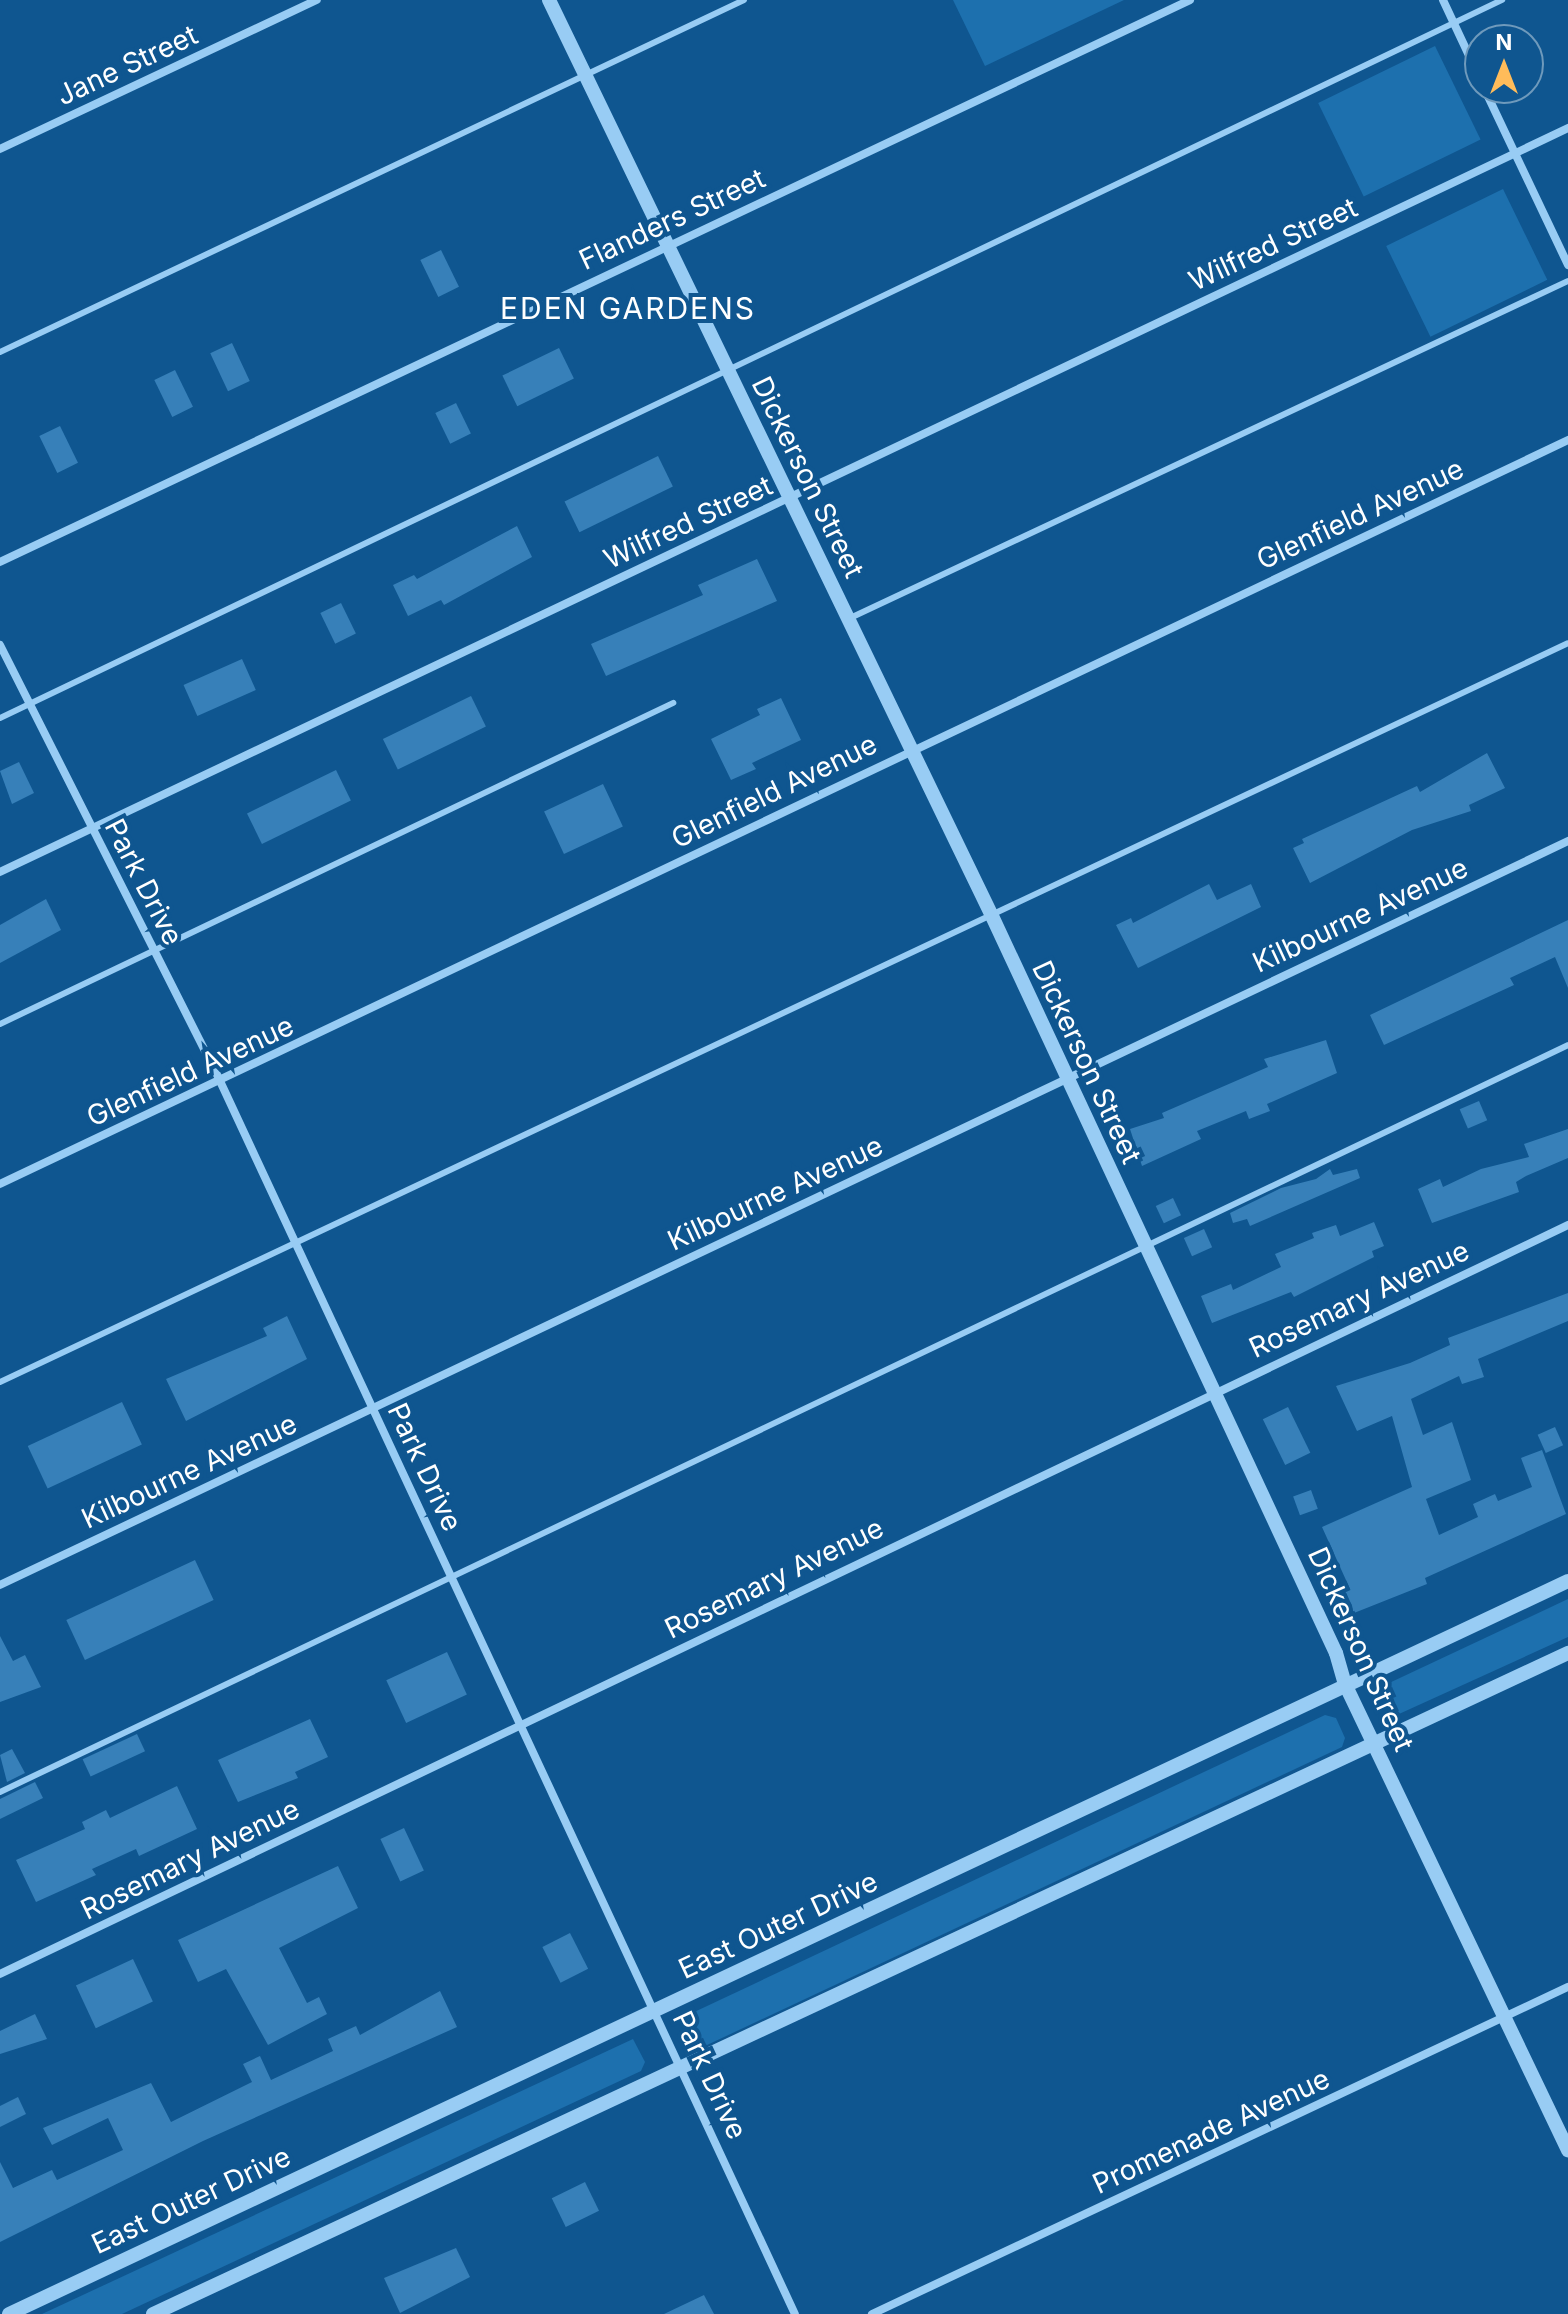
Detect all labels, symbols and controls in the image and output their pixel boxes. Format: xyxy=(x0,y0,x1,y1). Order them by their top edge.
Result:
street label: Jane Street xyxy=(51,18,203,112)
north arrow xyxy=(1464,24,1544,104)
text: N xyxy=(1496,29,1512,55)
street label: Flanders Street xyxy=(574,161,770,277)
street label: Wilfred Street xyxy=(1183,190,1363,298)
district label: EDEN GARDENS xyxy=(500,290,756,326)
street label: Dickerson Street xyxy=(745,371,871,583)
street label: Glenfield Avenue xyxy=(1251,451,1469,577)
street label: Wilfred Street xyxy=(598,468,778,576)
street label: Glenfield Avenue xyxy=(666,727,882,855)
street label: Park Drive xyxy=(98,813,190,951)
street label: Kilbourne Avenue xyxy=(1247,850,1473,980)
street label: Dickerson Street xyxy=(1025,955,1149,1169)
street label: Glenfield Avenue xyxy=(81,1008,299,1134)
street label: Kilbourne Avenue xyxy=(662,1128,888,1258)
street label: Rosemary Avenue xyxy=(1244,1233,1474,1365)
street label: Park Drive xyxy=(381,1398,469,1536)
street label: Kilbourne Avenue xyxy=(76,1406,302,1536)
street label: Rosemary Avenue xyxy=(659,1511,889,1645)
street label: Dickerson Street xyxy=(1301,1542,1421,1756)
street label: Rosemary Avenue xyxy=(75,1792,305,1926)
street label: East Outer Drive xyxy=(673,1864,883,1986)
street label: Park Drive xyxy=(666,2006,754,2144)
street label: Promenade Avenue xyxy=(1087,2061,1335,2201)
street label: East Outer Drive xyxy=(86,2139,296,2261)

